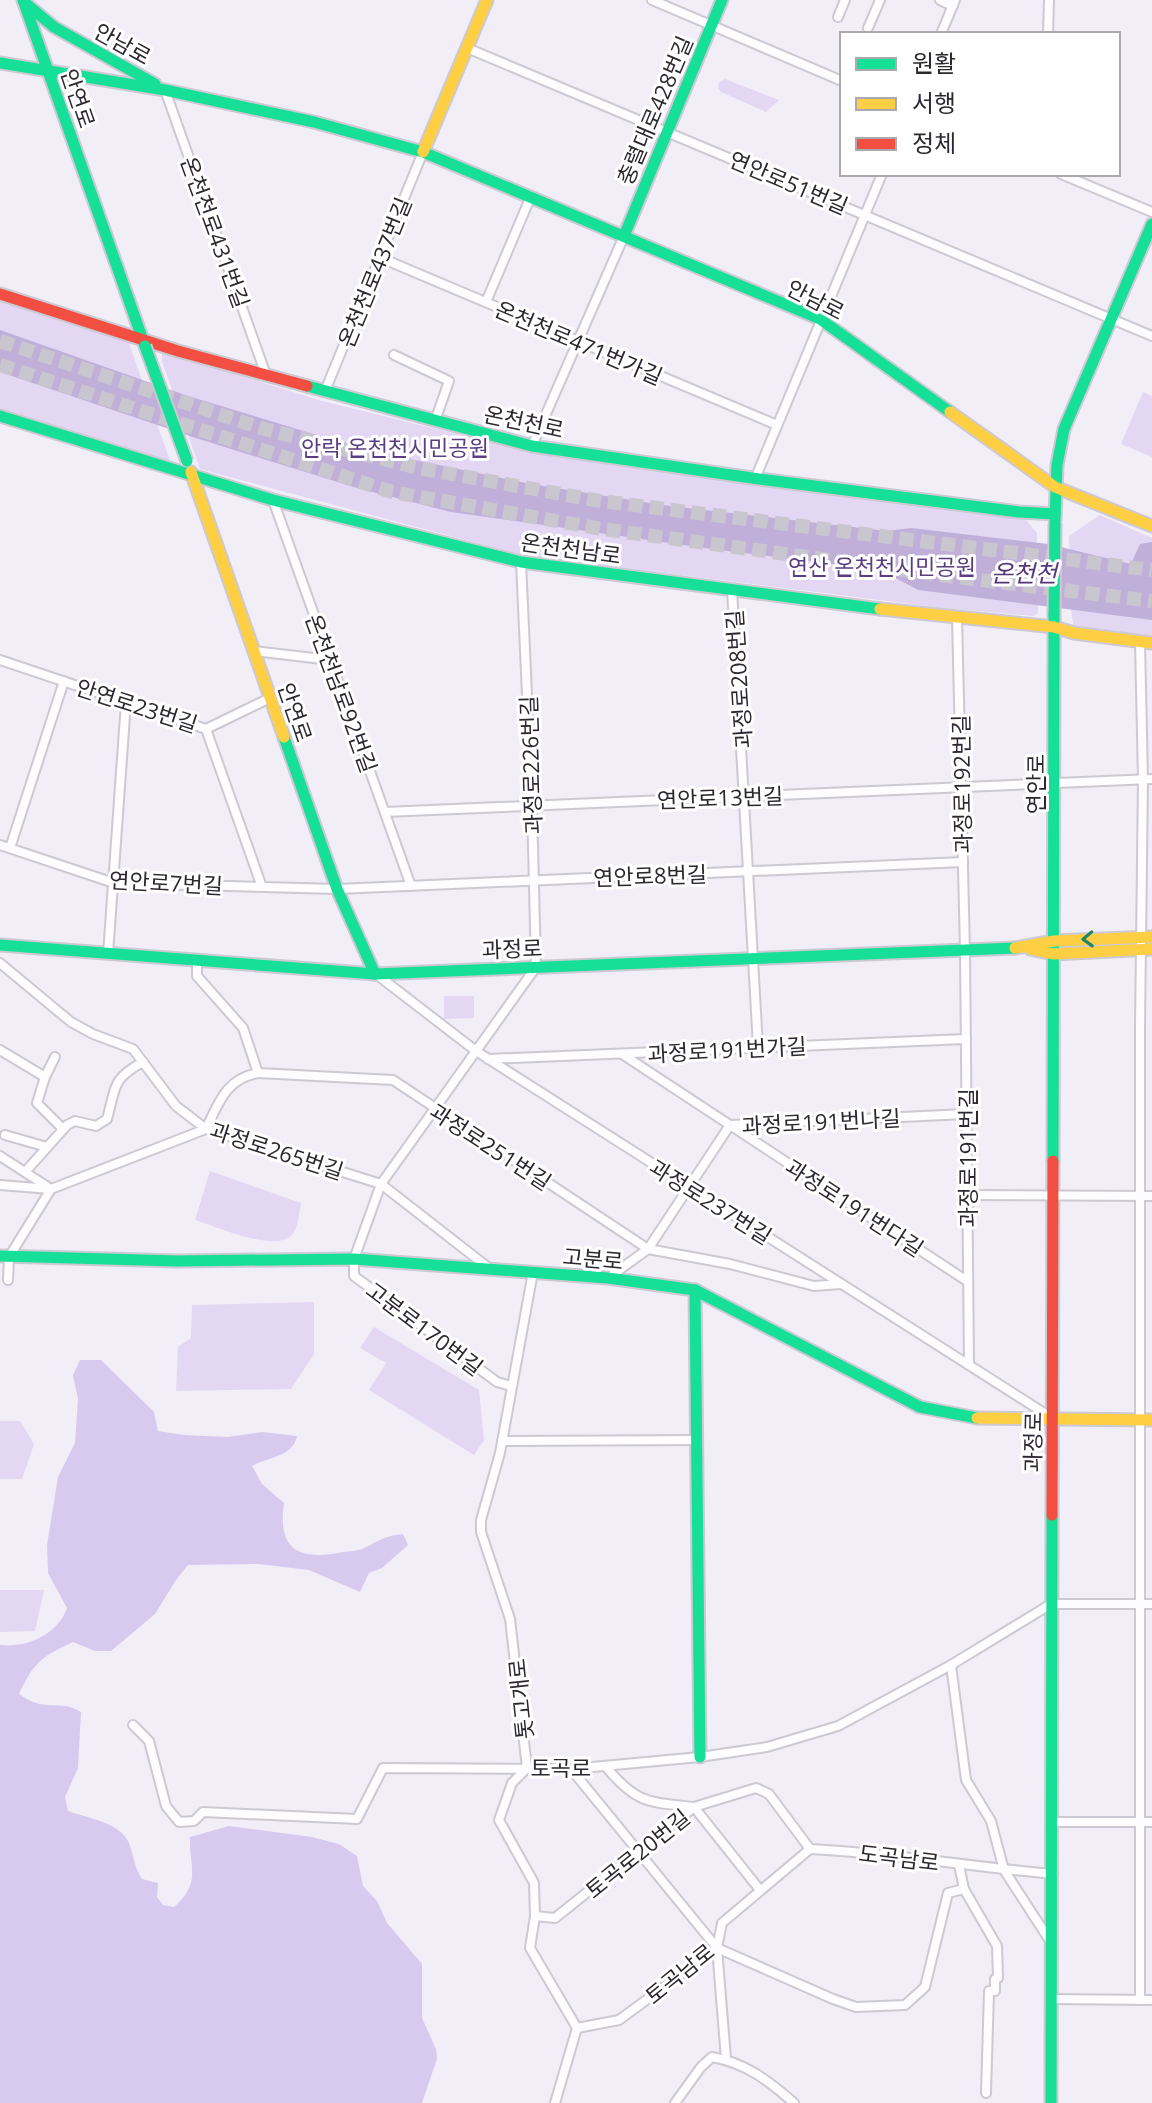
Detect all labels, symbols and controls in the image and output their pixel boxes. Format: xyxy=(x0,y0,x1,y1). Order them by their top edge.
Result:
street label: 안남로 xyxy=(89,15,157,71)
street label: 충렬대로428번길 xyxy=(609,31,699,189)
legend xyxy=(840,32,1120,176)
text: 원활 xyxy=(912,46,956,79)
street label: 안연로 xyxy=(55,64,103,132)
text: 서행 xyxy=(912,86,956,119)
text: 정체 xyxy=(912,126,956,159)
street label: 연안로51번길 xyxy=(725,144,853,220)
street label: 온천천로431번길 xyxy=(175,152,257,312)
street label: 온천천로437번길 xyxy=(330,193,418,351)
street label: 안남로 xyxy=(782,272,850,326)
street label: 온천천로471번가길 xyxy=(491,293,667,391)
street label: 온천천로 xyxy=(481,398,567,444)
park label: 안락 온천천시민공원 xyxy=(301,432,489,462)
street label: 온천천남로 xyxy=(519,526,623,570)
park label: 연산 온천천시민공원 xyxy=(788,551,976,581)
water label: 온천천 xyxy=(991,556,1060,589)
street label: 온천천남로92번길 xyxy=(299,609,385,777)
street label: 과정로208번길 xyxy=(718,609,758,749)
street label: 안연로23번길 xyxy=(72,671,202,739)
street label: 안연로 xyxy=(272,678,320,746)
street label: 과정로226번길 xyxy=(513,695,547,835)
street label: 과정로192번길 xyxy=(945,714,977,854)
street label: 연안로 xyxy=(1020,754,1050,814)
street label: 연안로13번길 xyxy=(656,780,784,814)
street label: 연안로8번길 xyxy=(593,858,707,892)
street label: 연안로7번길 xyxy=(108,864,224,900)
one-way arrow xyxy=(1081,930,1094,947)
street label: 과정로 xyxy=(481,932,543,964)
street label: 과정로191번가길 xyxy=(647,1030,807,1068)
street label: 과정로191번길 xyxy=(952,1089,982,1227)
street label: 과정로251번길 xyxy=(425,1096,557,1196)
street label: 과정로191번나길 xyxy=(741,1102,901,1140)
street label: 과정로265번길 xyxy=(206,1114,348,1186)
street label: 과정로237번길 xyxy=(644,1151,778,1251)
street label: 과정로191번다길 xyxy=(780,1151,930,1263)
street label: 고분로 xyxy=(561,1240,625,1276)
street label: 고분로170번길 xyxy=(360,1274,490,1382)
street label: 과정로 xyxy=(1016,1411,1048,1473)
street label: 톳고개로 xyxy=(501,1657,539,1741)
street label: 토곡로 xyxy=(531,1752,591,1782)
street label: 토곡로20번길 xyxy=(578,1802,696,1904)
street label: 도곡남로 xyxy=(857,1837,941,1877)
street label: 토곡남로 xyxy=(638,1936,720,2010)

